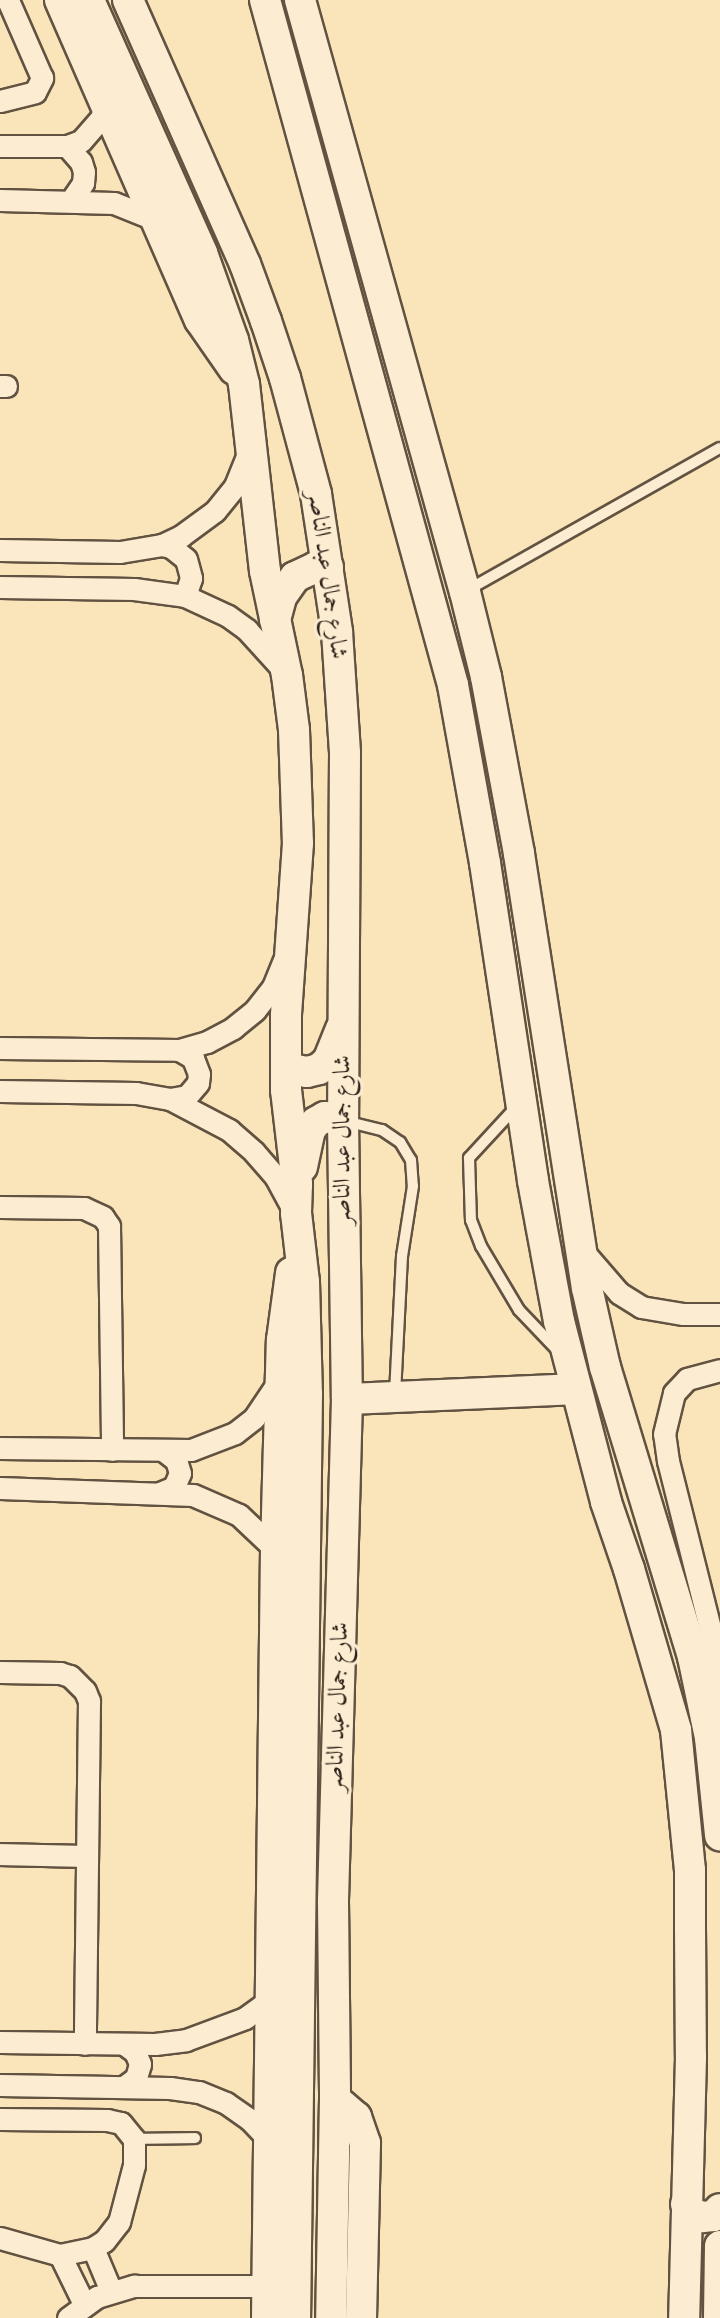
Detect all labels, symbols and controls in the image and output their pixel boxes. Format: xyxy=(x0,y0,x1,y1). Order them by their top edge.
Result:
street label: شارع جمال عبد الناصر xyxy=(300,489,352,661)
street label: شارع جمال عبد الناصر xyxy=(330,1055,358,1225)
street label: شارع جمال عبد الناصر xyxy=(322,1622,356,1792)

